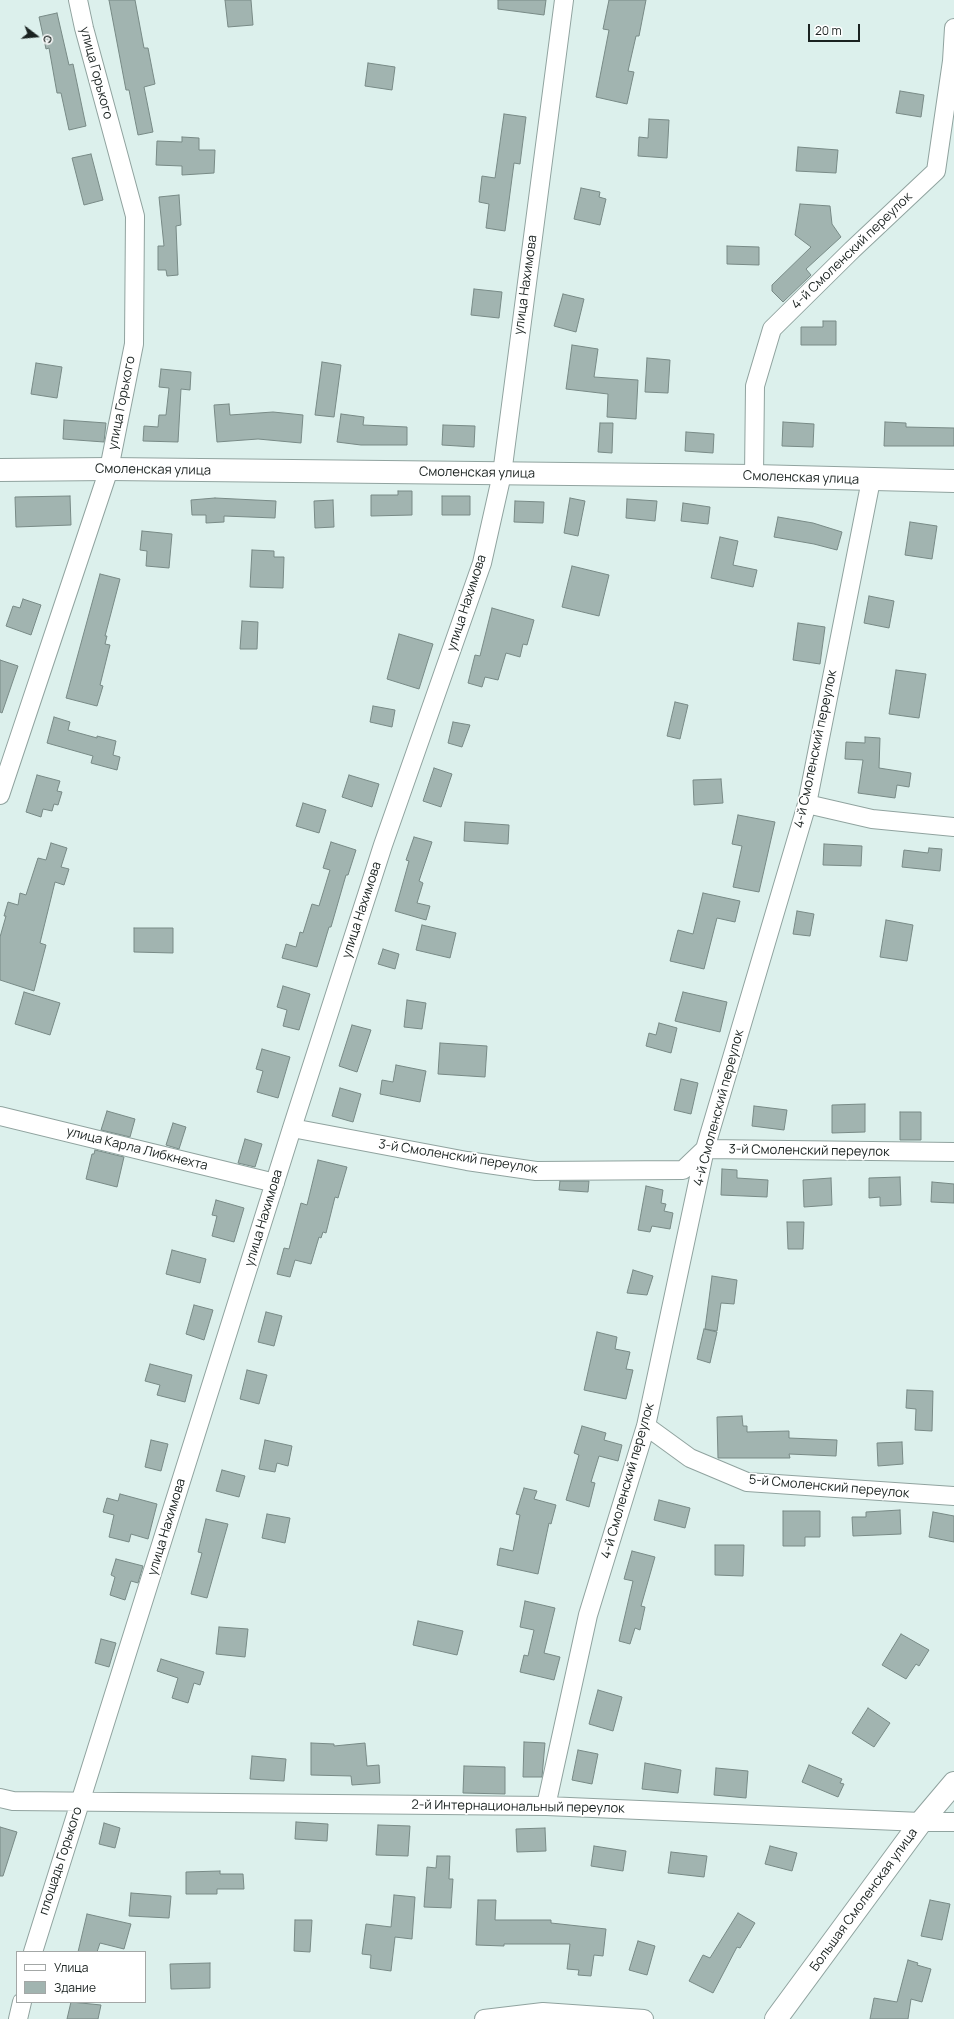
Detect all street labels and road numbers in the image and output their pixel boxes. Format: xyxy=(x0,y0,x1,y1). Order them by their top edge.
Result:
street label: улица Горького xyxy=(76,25,116,121)
street label: 4-й Смоленский переулок xyxy=(789,189,915,313)
street label: улица Нахимова xyxy=(511,234,541,336)
street label: улица Горького xyxy=(105,355,139,451)
street label: Смоленская улица xyxy=(95,461,211,479)
street label: Смоленская улица xyxy=(419,464,535,482)
street label: Смоленская улица xyxy=(743,468,859,488)
street label: улица Нахимова xyxy=(444,553,490,653)
street label: 4-й Смоленский переулок xyxy=(792,669,840,829)
street label: улица Нахимова xyxy=(339,860,385,960)
street label: 4-й Смоленский переулок xyxy=(691,1028,747,1188)
street label: улица Карла Либкнехта xyxy=(65,1124,209,1174)
street label: 3-й Смоленский переулок xyxy=(377,1137,539,1177)
street label: 3-й Смоленский переулок xyxy=(728,1142,890,1160)
street label: улица Нахимова xyxy=(242,1168,286,1268)
street label: 4-й Смоленский переулок xyxy=(598,1401,658,1561)
street label: 5-й Смоленский переулок xyxy=(748,1472,910,1502)
street label: улица Нахимова xyxy=(145,1477,189,1577)
street label: 2-й Интернациональный переулок xyxy=(411,1797,625,1817)
street label: площадь Горького xyxy=(36,1805,86,1917)
street label: Большая Смоленская улица xyxy=(807,1826,921,1974)

